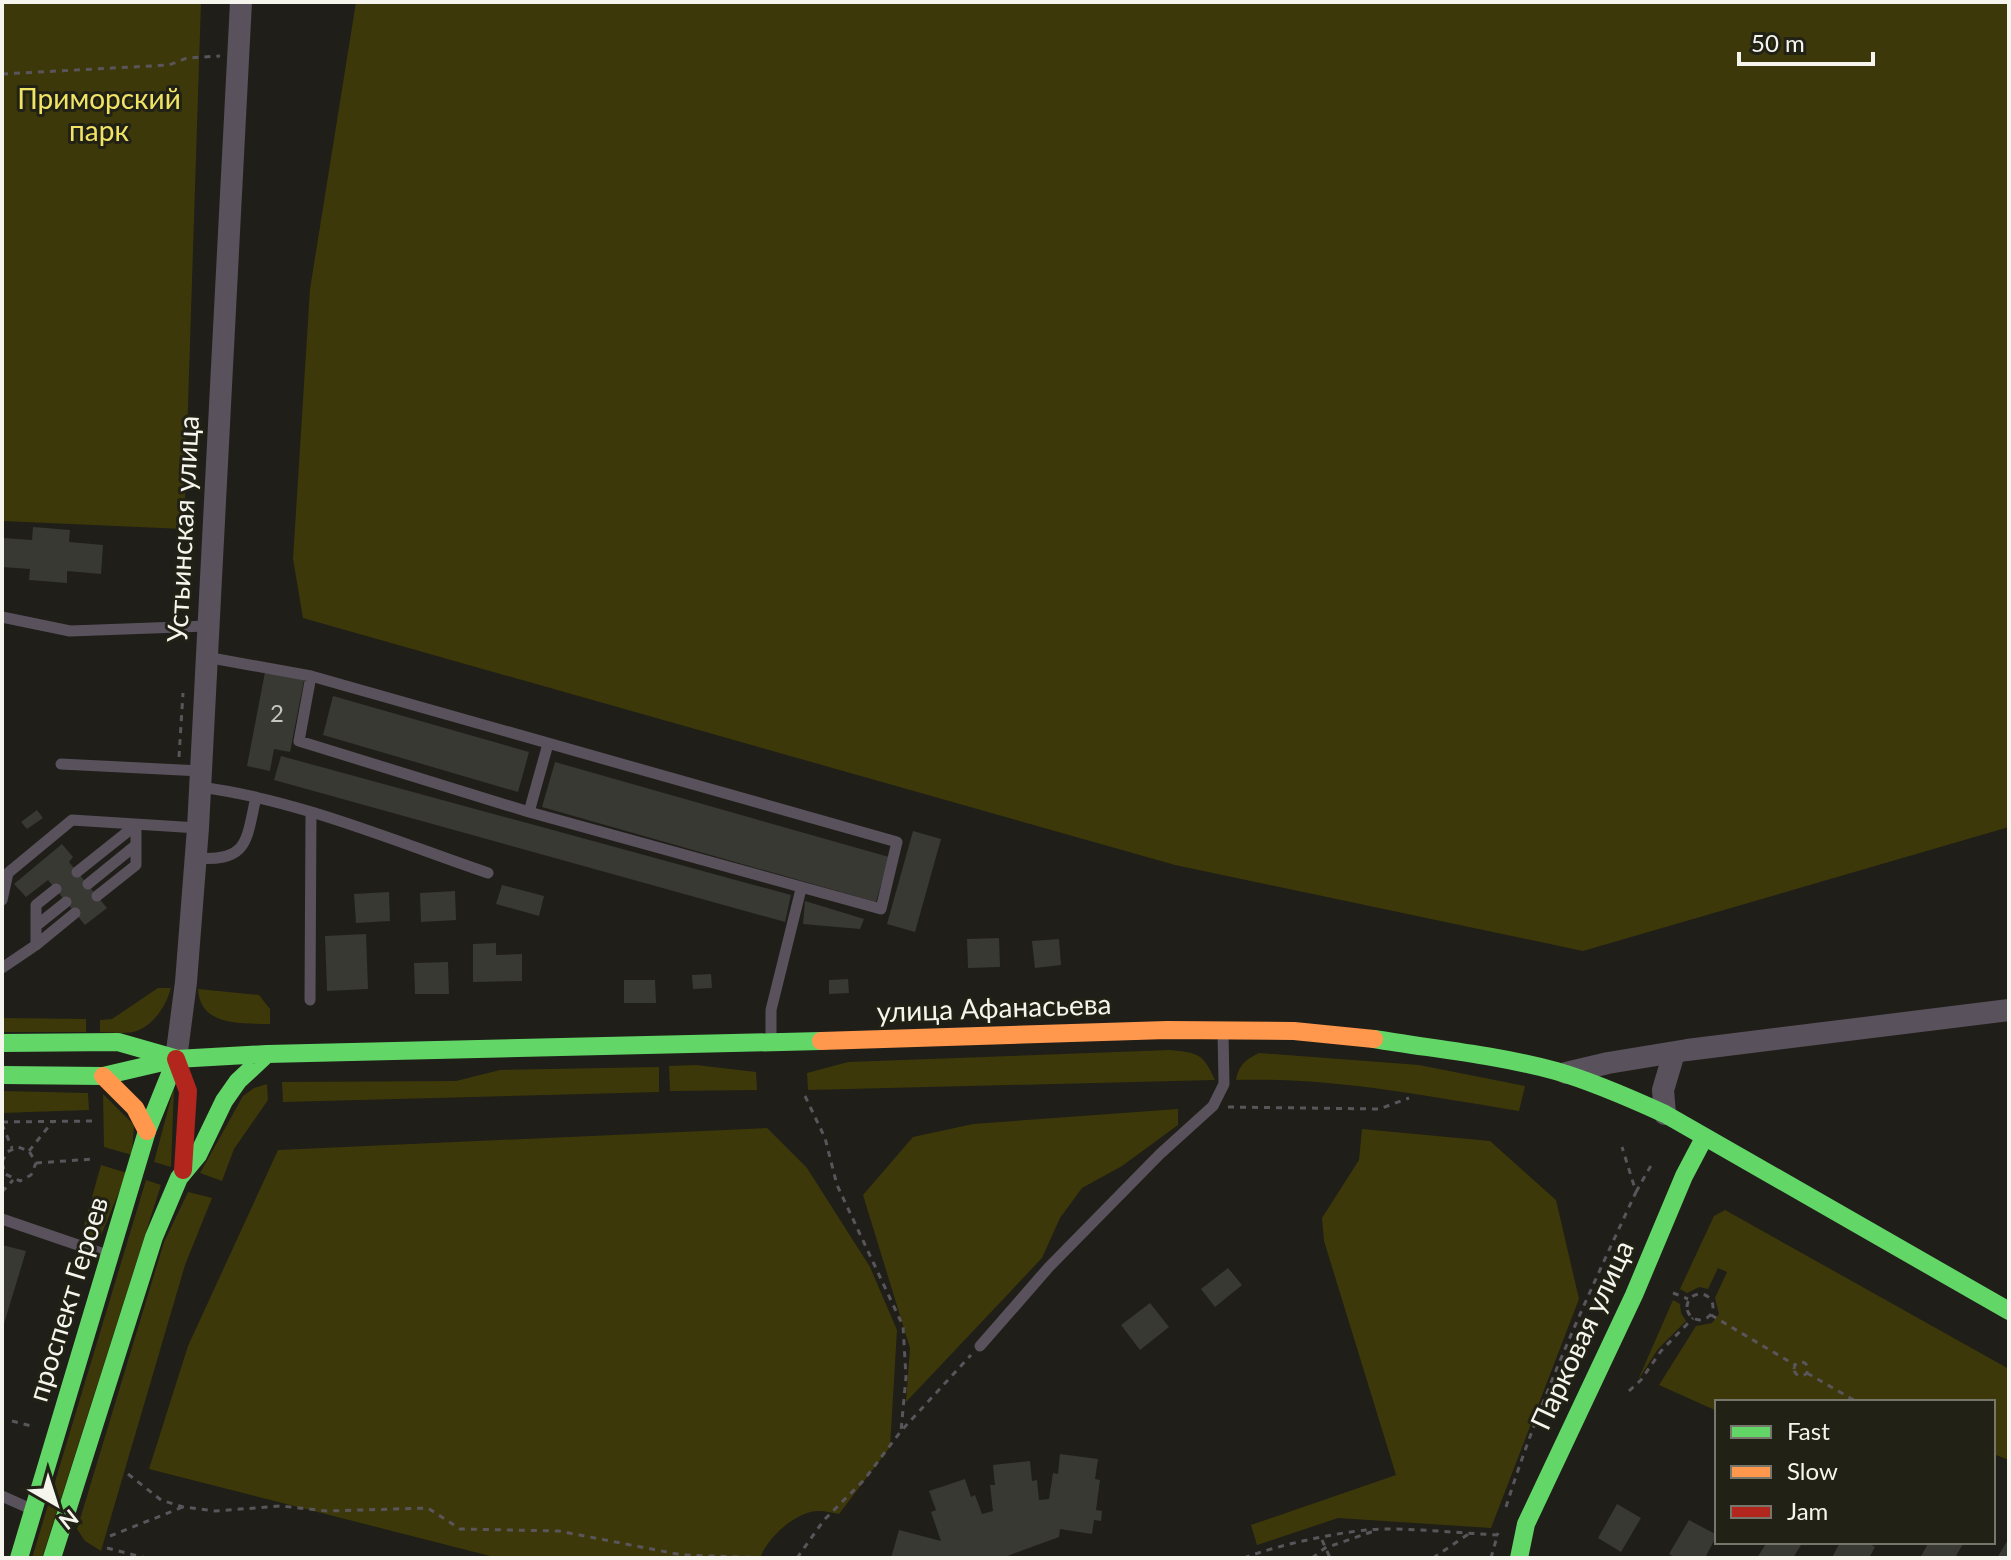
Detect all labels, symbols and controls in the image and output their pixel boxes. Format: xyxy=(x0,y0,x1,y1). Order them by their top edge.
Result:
scale bar xyxy=(1739,16,1873,66)
text: 50 m xyxy=(1751,28,1805,57)
park label: Приморский парк xyxy=(17,81,181,147)
street label: Устьинская улица xyxy=(159,415,205,643)
house number: 2 xyxy=(270,698,284,727)
street label: улица Афанасьева xyxy=(876,986,1112,1028)
street label: проспект Героев xyxy=(20,1192,114,1405)
street label: Парковая улица xyxy=(1522,1235,1640,1435)
legend xyxy=(1715,1400,1995,1544)
text: Fast xyxy=(1787,1416,1830,1445)
text: Slow xyxy=(1787,1456,1838,1485)
north arrow xyxy=(16,1464,96,1544)
text: Jam xyxy=(1787,1496,1828,1525)
text: N xyxy=(54,1504,84,1536)

